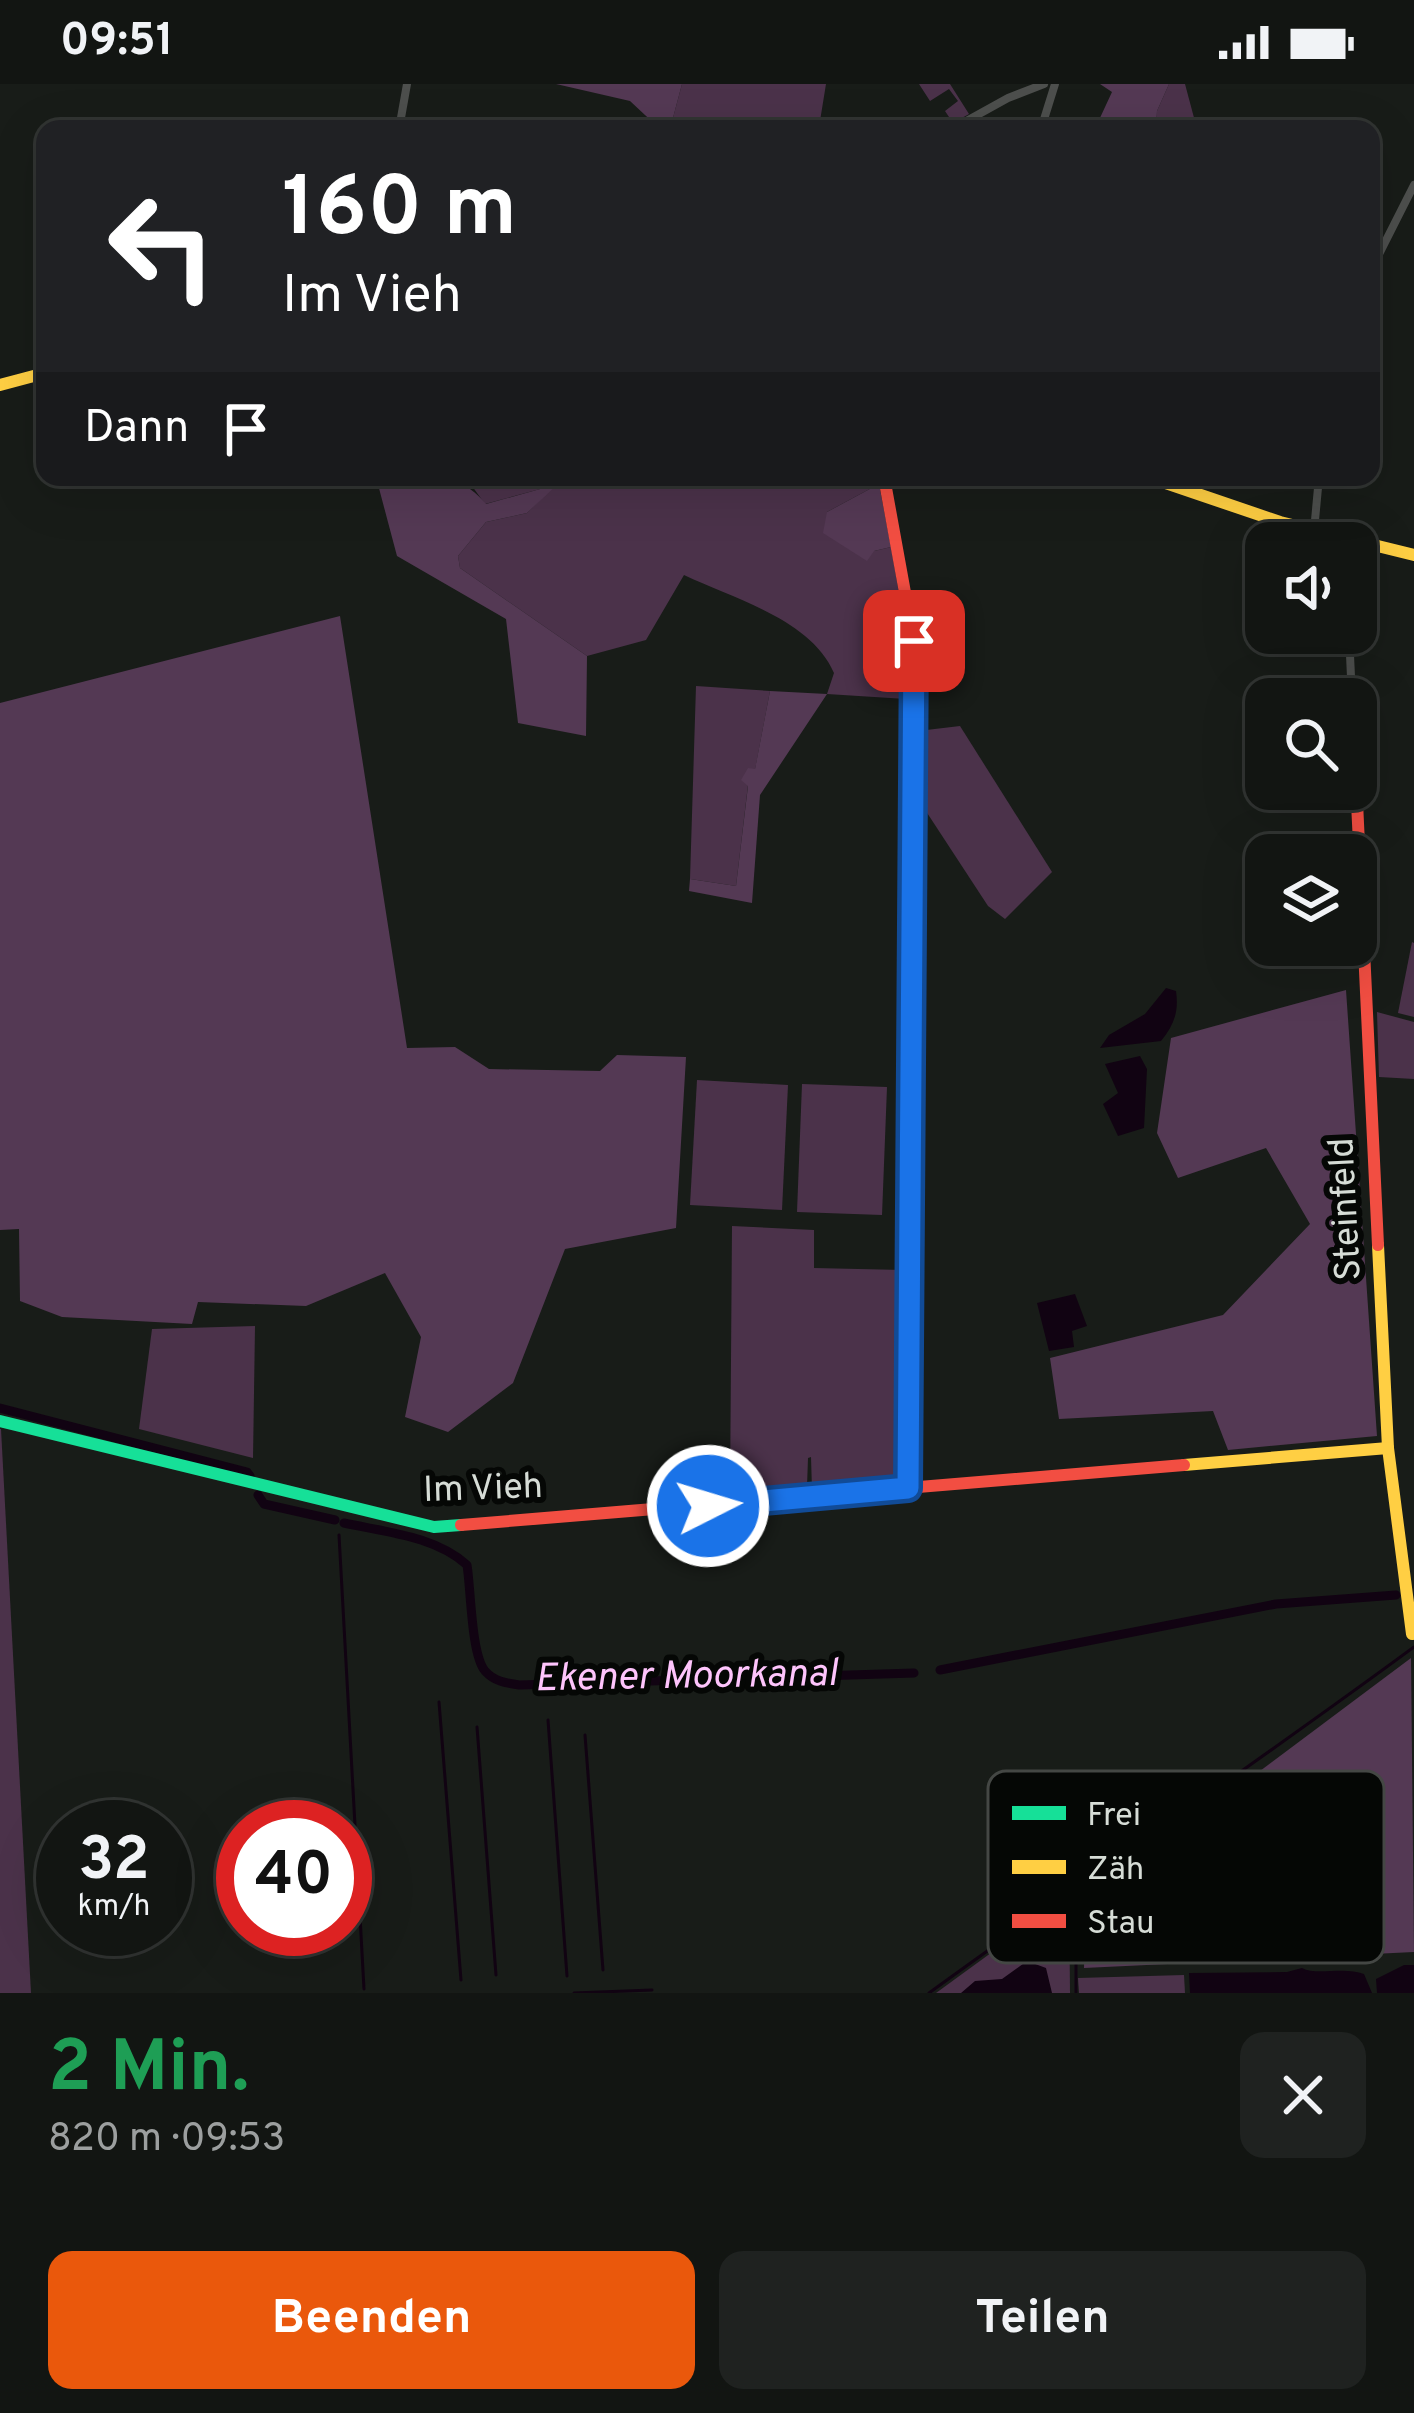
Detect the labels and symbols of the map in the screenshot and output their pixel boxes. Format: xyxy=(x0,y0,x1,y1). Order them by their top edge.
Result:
pin xyxy=(863,590,965,692)
street label: Steinfeld xyxy=(1320,1136,1374,1282)
position arrow xyxy=(645,1443,771,1569)
street label: Im Vieh xyxy=(422,1465,544,1515)
water label: Ekener Moorkanal xyxy=(534,1651,840,1705)
legend xyxy=(988,1771,1384,1963)
text: Frei xyxy=(1087,1796,1141,1838)
speed limit sign: 40 xyxy=(216,1800,372,1956)
text: Zäh xyxy=(1087,1850,1144,1892)
text: Stau xyxy=(1087,1904,1155,1946)

